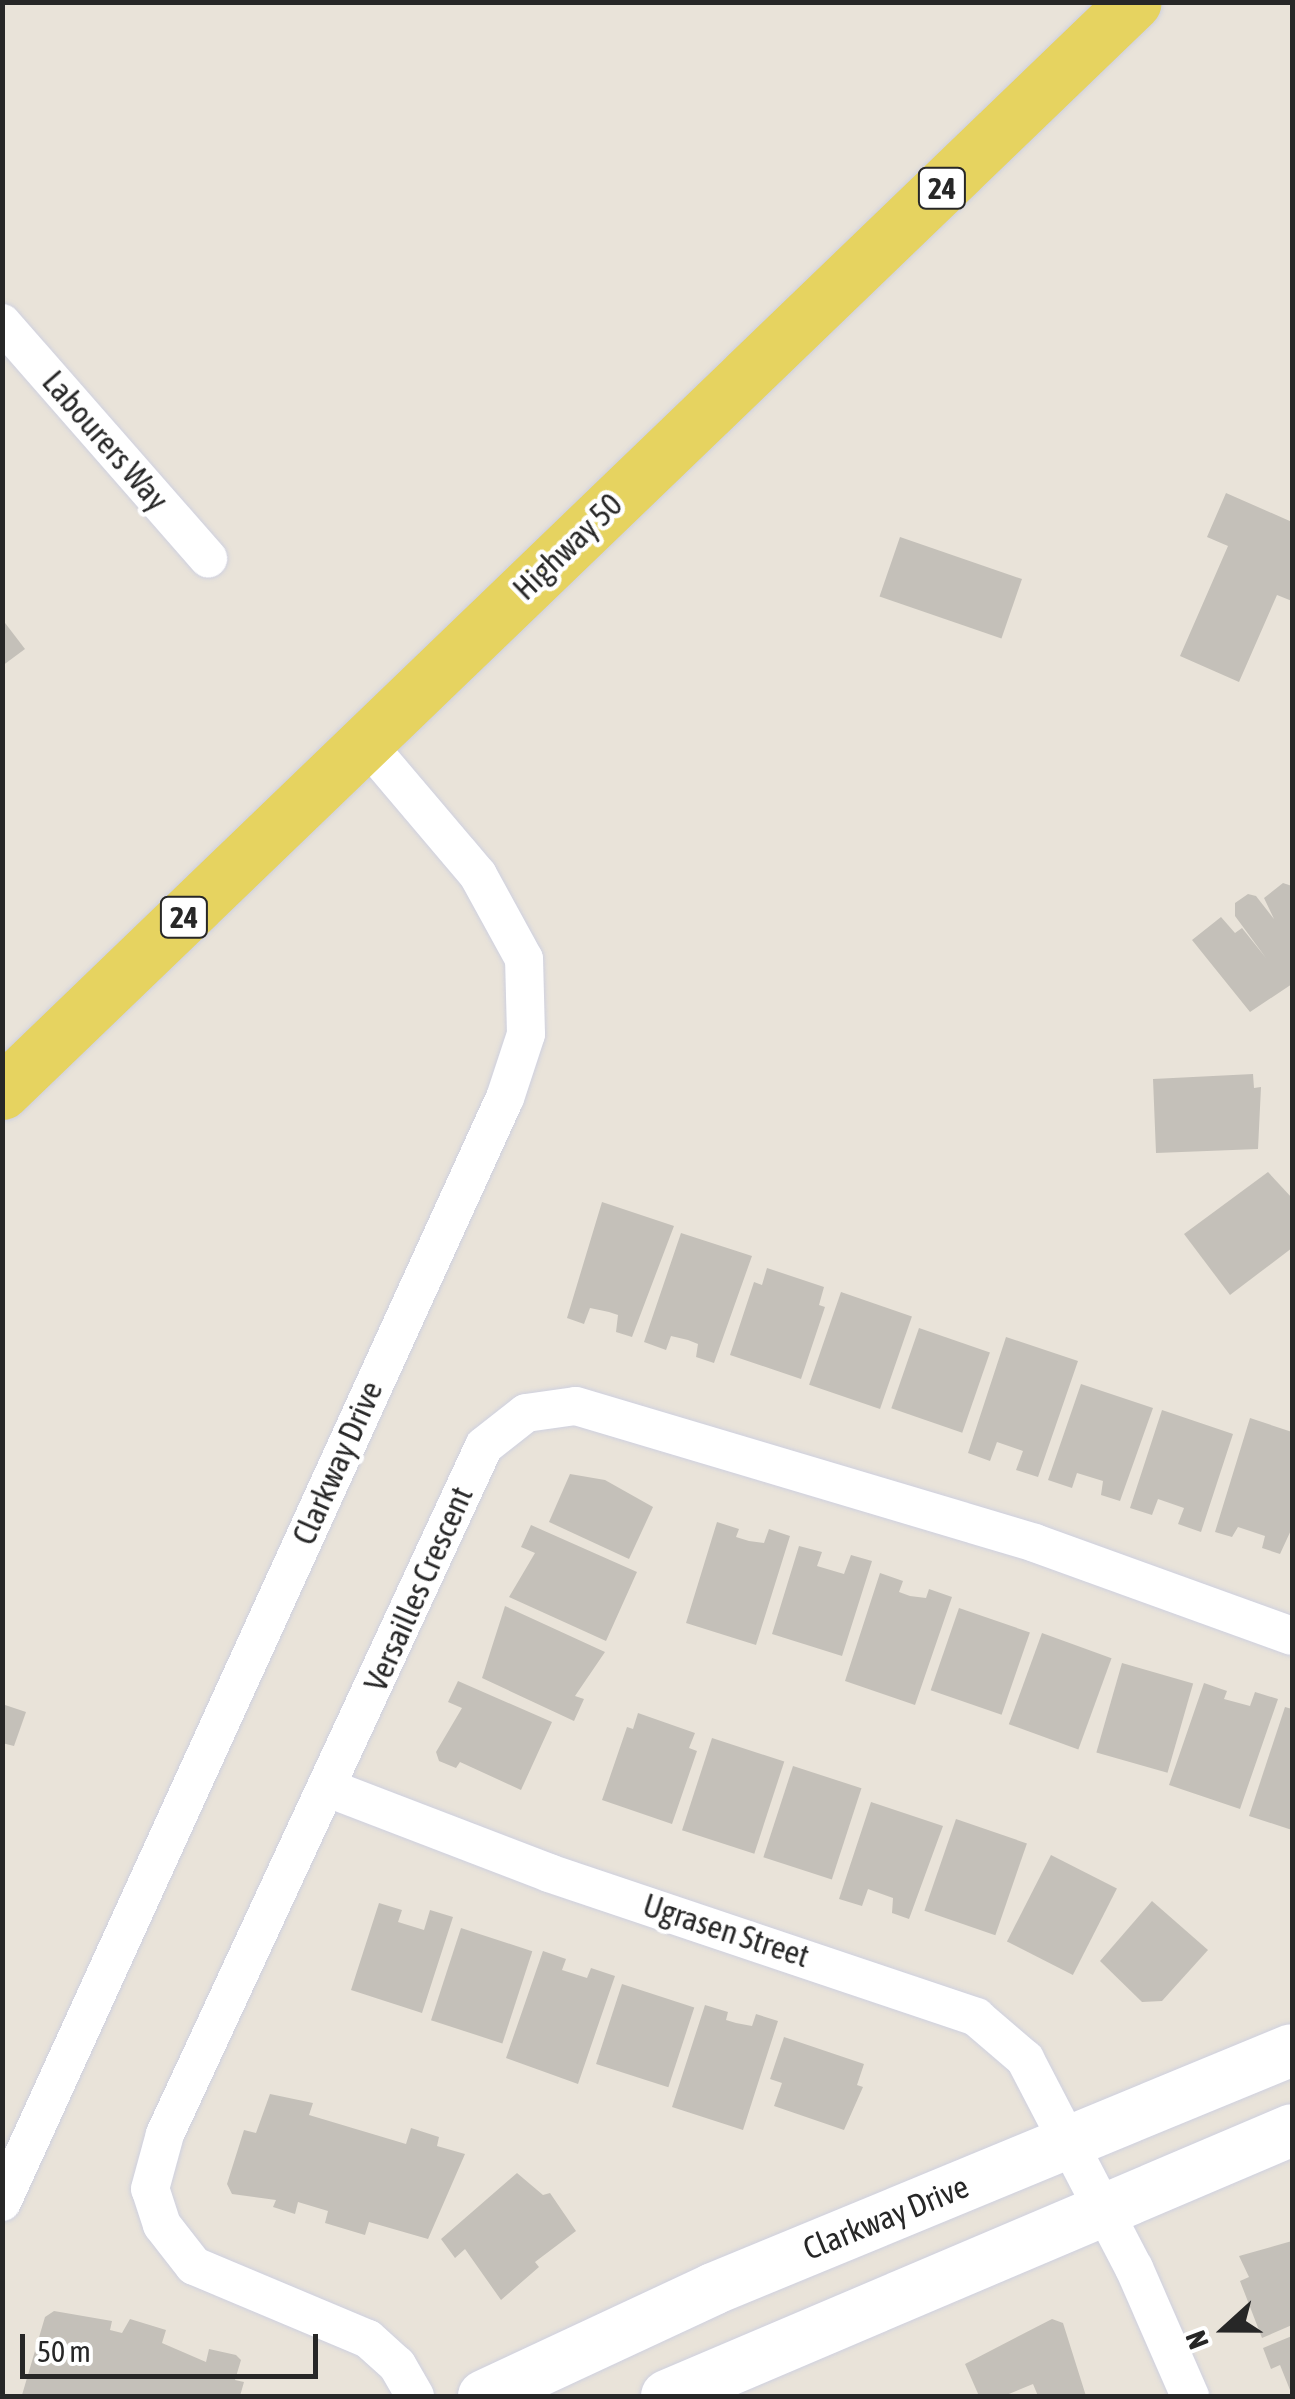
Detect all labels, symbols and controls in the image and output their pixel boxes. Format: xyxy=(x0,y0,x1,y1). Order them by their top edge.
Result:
road number: 24 xyxy=(917,163,967,213)
street label: Labourers Way xyxy=(34,363,176,519)
street label: Highway 50 xyxy=(506,486,630,608)
road number: 24 xyxy=(159,892,209,942)
street label: Clarkway Drive xyxy=(285,1375,391,1551)
street label: Versailles Crescent xyxy=(357,1481,481,1697)
street label: Ugrasen Street xyxy=(638,1886,814,1976)
street label: Clarkway Drive xyxy=(798,2167,974,2269)
north arrow xyxy=(1175,2279,1275,2379)
scale bar xyxy=(25,2314,322,2376)
text: N xyxy=(1179,2326,1215,2353)
text: 50 m xyxy=(37,2334,91,2368)

